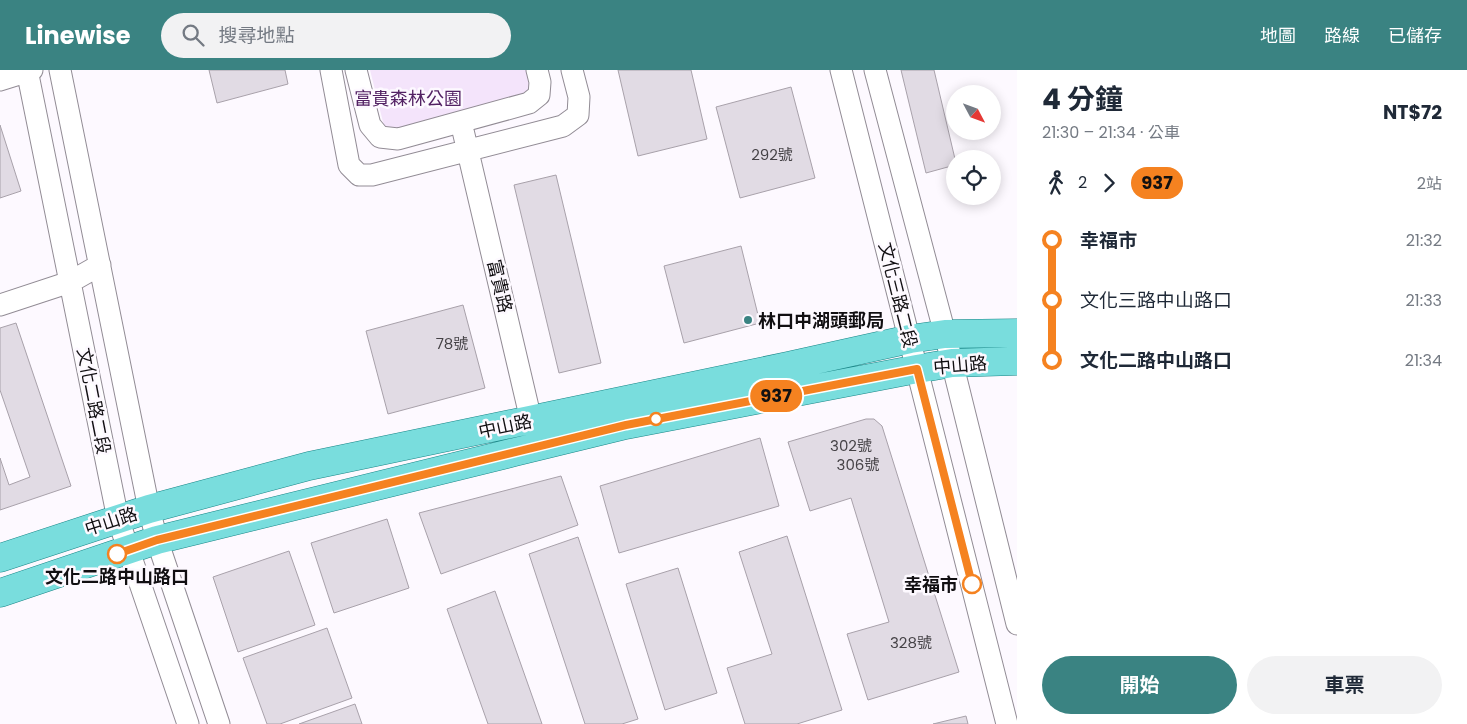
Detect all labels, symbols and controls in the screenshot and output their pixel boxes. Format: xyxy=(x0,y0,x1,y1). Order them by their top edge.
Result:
search box xyxy=(161,13,511,58)
text: Linewise xyxy=(25,19,131,52)
icon: search xyxy=(179,21,207,49)
text: 搜尋地點 xyxy=(219,22,295,49)
text: 地圖 xyxy=(1260,23,1296,48)
text: 路線 xyxy=(1324,23,1360,48)
text: 已儲存 xyxy=(1388,23,1442,48)
text: 4 分鐘 xyxy=(1042,80,1123,119)
north arrow xyxy=(946,85,1001,140)
map controls xyxy=(946,85,1001,205)
park label: 富貴森林公園 xyxy=(354,86,462,111)
text: NT$72 xyxy=(1383,99,1442,126)
text: 21:30 – 21:34 · 公車 xyxy=(1042,121,1180,144)
house number: 292號 xyxy=(751,144,793,165)
button: locate xyxy=(946,150,1001,205)
icon: walk xyxy=(1042,169,1070,197)
icon: forward xyxy=(1095,169,1123,197)
text: 937 xyxy=(1141,170,1173,195)
text: 2 xyxy=(1078,171,1087,194)
text: 2站 xyxy=(1417,172,1442,195)
text: 幸福市 xyxy=(1080,227,1137,254)
text: 21:32 xyxy=(1406,229,1442,252)
street label: 文化三路二段 xyxy=(873,240,923,350)
street label: 富貴路 xyxy=(482,257,518,315)
text: 文化三路中山路口 xyxy=(1080,287,1232,314)
text: 21:33 xyxy=(1405,289,1442,312)
place label: 林口中湖頭郵局 xyxy=(758,308,884,333)
marker: 林口中湖頭郵局 xyxy=(742,314,754,326)
house number: 78號 xyxy=(436,333,468,354)
street label: 文化二路二段 xyxy=(71,346,117,456)
text: 文化二路中山路口 xyxy=(1080,347,1232,374)
text: 21:34 xyxy=(1405,349,1442,372)
street label: 中山路 xyxy=(932,350,988,380)
line badge: 937 xyxy=(747,380,805,412)
text: 937 xyxy=(760,383,792,408)
street label: 中山路 xyxy=(476,408,534,444)
unlabelled marker xyxy=(649,412,663,426)
house number: 302號 xyxy=(830,435,872,456)
house number: 306號 xyxy=(837,454,879,475)
street label: 中山路 xyxy=(81,501,141,541)
marker: 文化二路中山路口 xyxy=(107,544,127,564)
place label: 文化二路中山路口 xyxy=(45,564,189,589)
place label: 幸福市 xyxy=(904,572,958,597)
marker: 幸福市 xyxy=(962,574,982,594)
house number: 328號 xyxy=(890,632,932,653)
button: 開始 xyxy=(1042,656,1237,714)
button: 車票 xyxy=(1247,656,1442,714)

